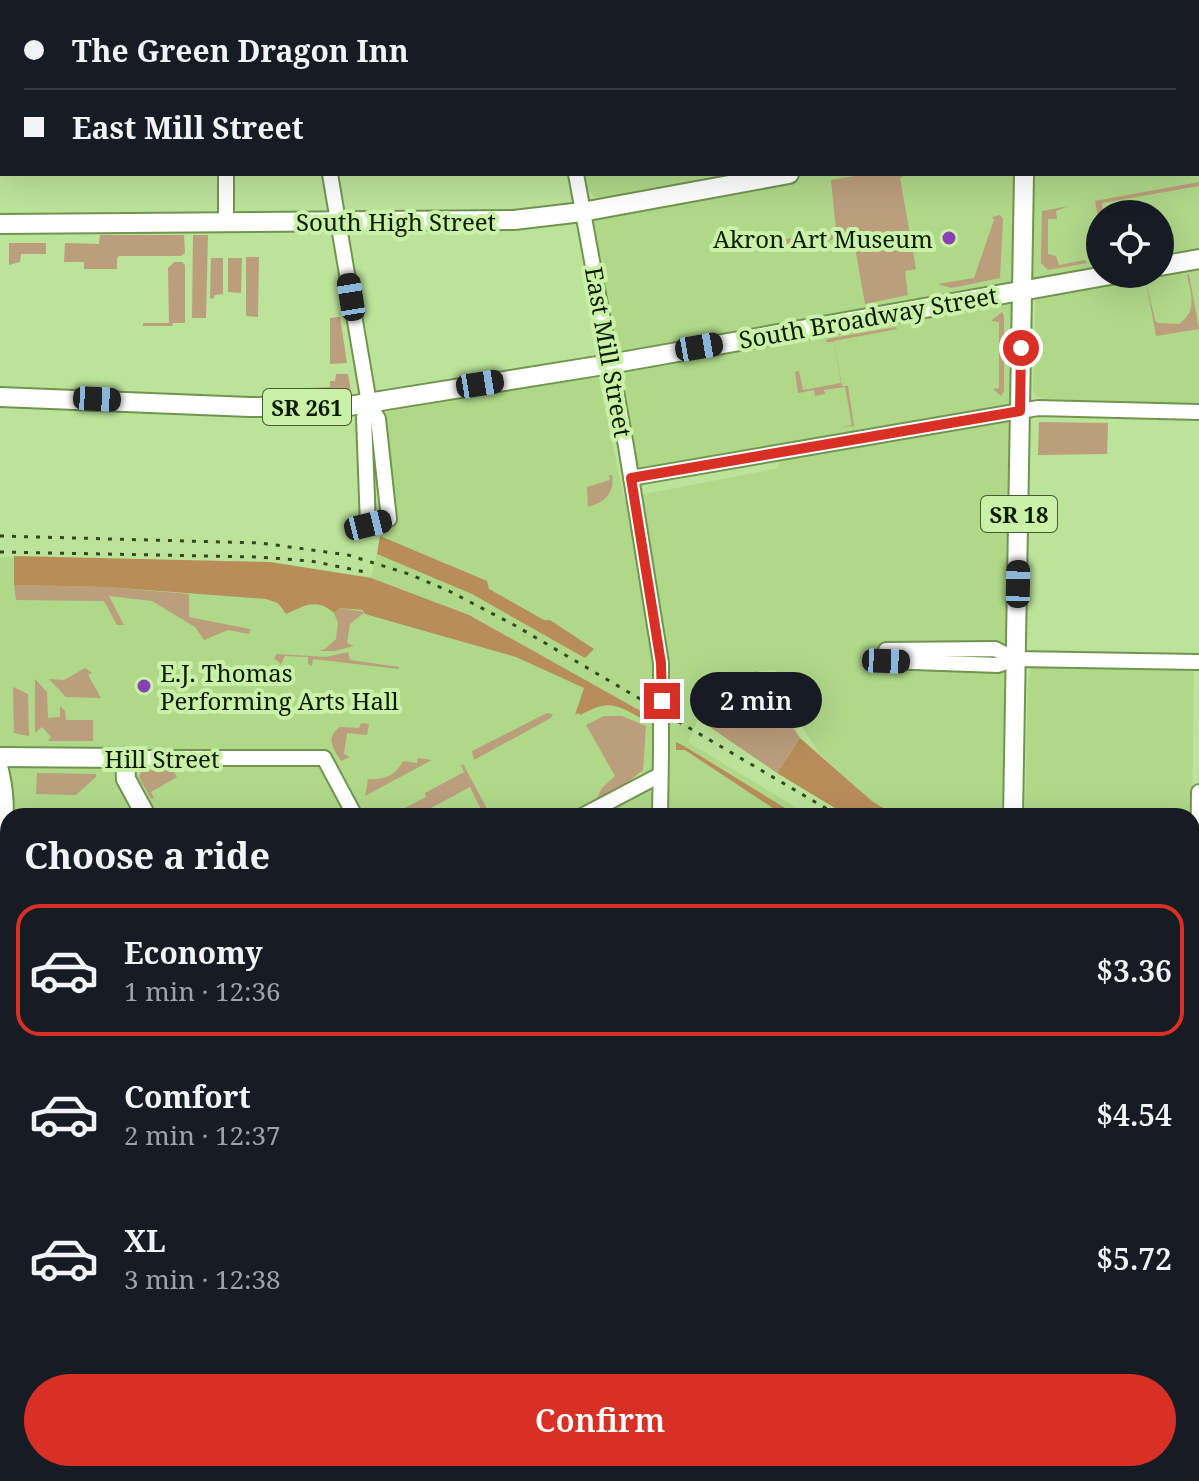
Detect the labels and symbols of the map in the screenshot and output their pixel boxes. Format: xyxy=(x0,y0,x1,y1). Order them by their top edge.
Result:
street label: South High Street xyxy=(296,205,496,238)
place label: Akron Art Museum xyxy=(713,222,933,255)
marker: Akron Art Museum xyxy=(940,229,958,247)
street label: East Mill Street xyxy=(578,264,640,440)
car xyxy=(335,271,367,323)
street label: South Broadway Street xyxy=(736,278,1000,356)
route start xyxy=(1003,330,1039,366)
car xyxy=(673,331,725,363)
car xyxy=(454,368,506,400)
car xyxy=(72,386,122,412)
road number: SR 261 xyxy=(263,389,351,425)
road number: SR 18 xyxy=(981,496,1057,532)
car xyxy=(342,508,394,542)
car xyxy=(1006,560,1030,608)
car xyxy=(862,648,910,674)
place label: E.J. Thomas Performing Arts Hall xyxy=(160,656,399,717)
callout: 2 min xyxy=(690,673,822,729)
marker: E.J. Thomas Performing Arts Hall xyxy=(135,677,153,695)
route end xyxy=(644,683,680,719)
street label: Hill Street xyxy=(105,742,219,775)

